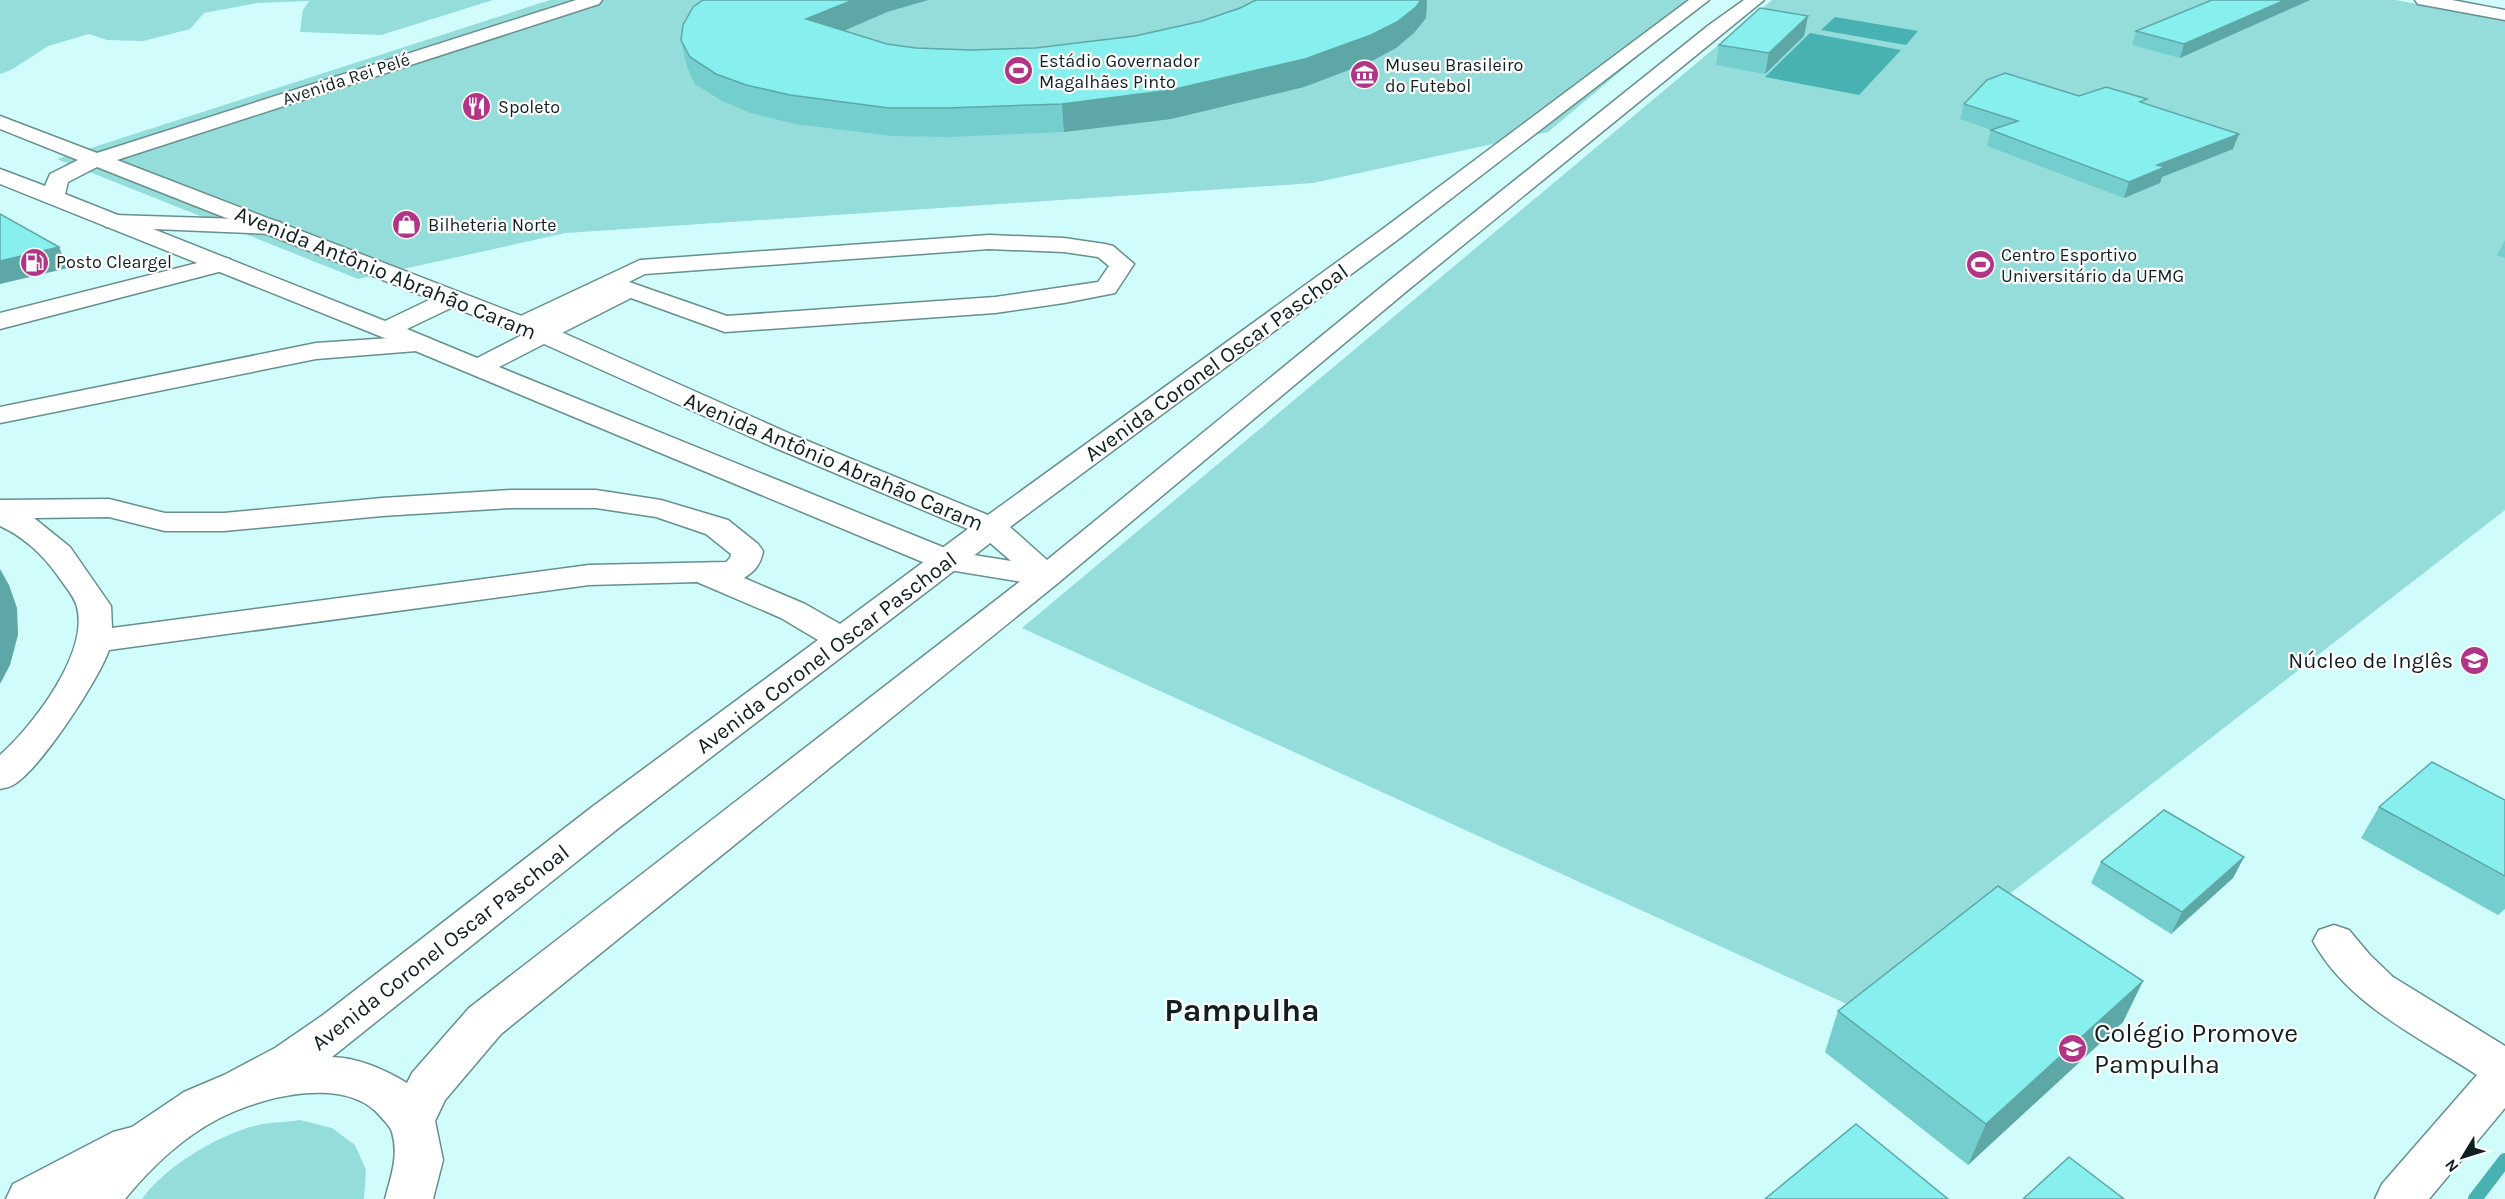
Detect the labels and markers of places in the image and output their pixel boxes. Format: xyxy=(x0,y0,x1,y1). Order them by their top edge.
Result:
place label: Estádio Governador Magalhães Pinto xyxy=(1039,50,1200,93)
place label: Museu Brasileiro do Futebol xyxy=(1385,54,1523,97)
sports icon: Estádio Governador Magalhães Pinto xyxy=(1002,55,1034,87)
museum icon: Museu Brasileiro do Futebol xyxy=(1348,59,1380,91)
restaurant icon: Spoleto xyxy=(461,91,493,123)
place label: Spoleto xyxy=(498,96,560,118)
shop icon: Bilheteria Norte xyxy=(391,209,423,241)
place label: Bilheteria Norte xyxy=(428,214,556,236)
place label: Centro Esportivo Universitário da UFMG xyxy=(2001,244,2184,287)
fuel station icon: Posto Cleargel xyxy=(19,246,51,278)
sports icon: Centro Esportivo Universitário da UFMG xyxy=(1964,249,1996,281)
place label: Posto Cleargel xyxy=(56,251,172,273)
school or university icon: Núcleo de Inglês xyxy=(2458,644,2490,676)
place label: Núcleo de Inglês xyxy=(2288,648,2453,674)
place label: Colégio Promove Pampulha xyxy=(2094,1017,2298,1080)
school or university icon: Colégio Promove Pampulha xyxy=(2057,1033,2089,1065)

